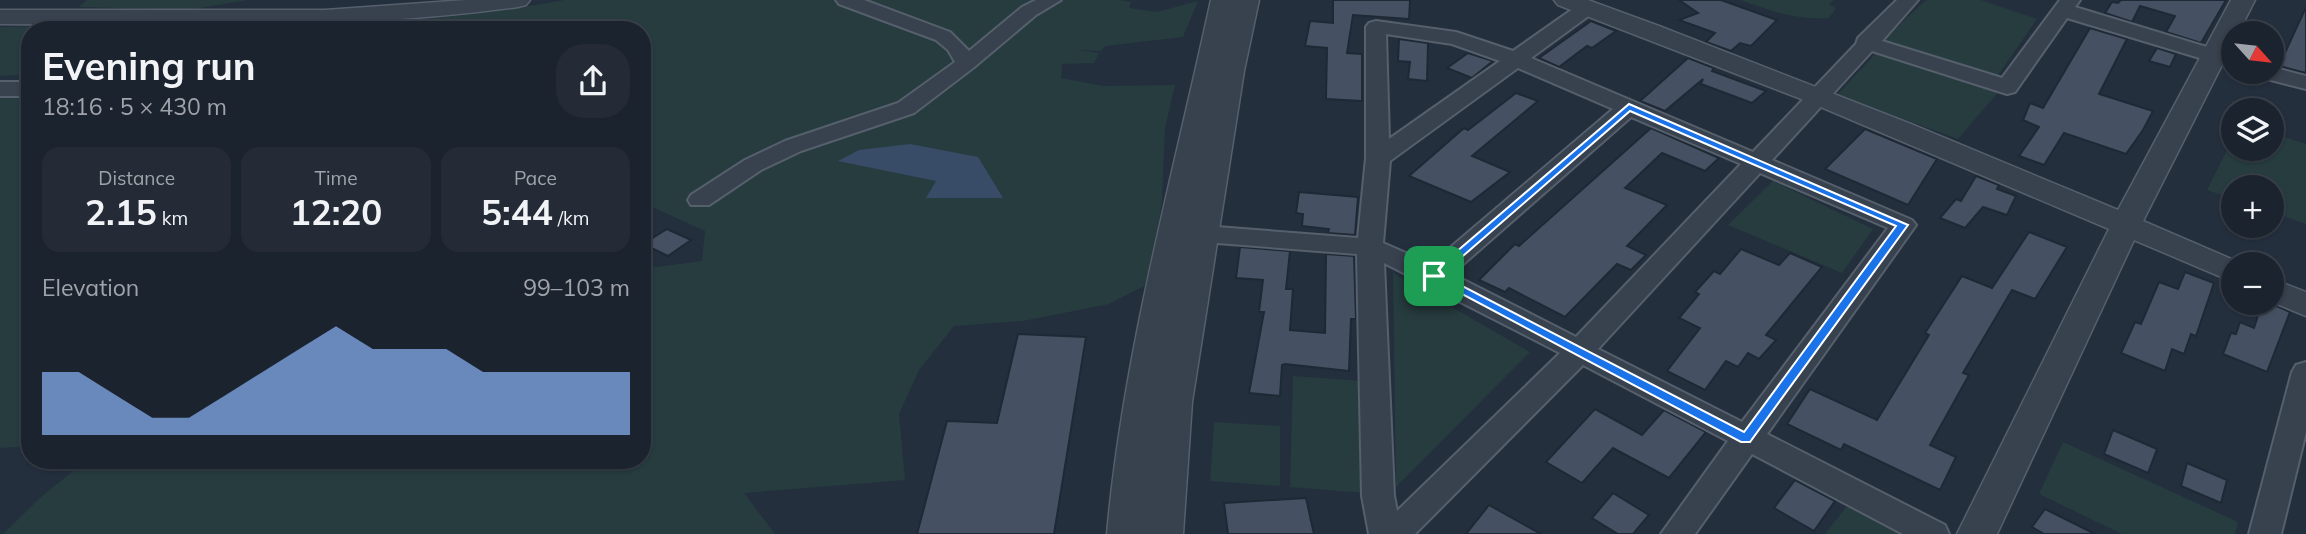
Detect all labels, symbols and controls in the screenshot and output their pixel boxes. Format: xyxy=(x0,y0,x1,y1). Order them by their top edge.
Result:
north arrow xyxy=(2221,21,2284,84)
map controls xyxy=(2221,21,2284,315)
text: Evening run xyxy=(42,42,256,90)
button: share xyxy=(556,44,630,118)
text: 18:16 · 5 × 430 m xyxy=(42,92,227,121)
button: layers xyxy=(2221,98,2284,161)
text: Distance xyxy=(98,166,175,190)
text: Time xyxy=(314,166,358,190)
text: Pace xyxy=(514,166,557,190)
button: + xyxy=(2221,175,2284,238)
text: 2.15 xyxy=(85,190,157,234)
text: 12:20 xyxy=(290,190,382,234)
text: 5:44 xyxy=(481,190,553,234)
text: km xyxy=(157,206,188,230)
text: /km xyxy=(553,206,590,230)
pin xyxy=(1404,246,1464,306)
button: − xyxy=(2221,252,2284,315)
icon: arrive xyxy=(1415,257,1453,295)
text: Elevation xyxy=(42,273,139,302)
text: 99–103 m xyxy=(523,273,630,302)

